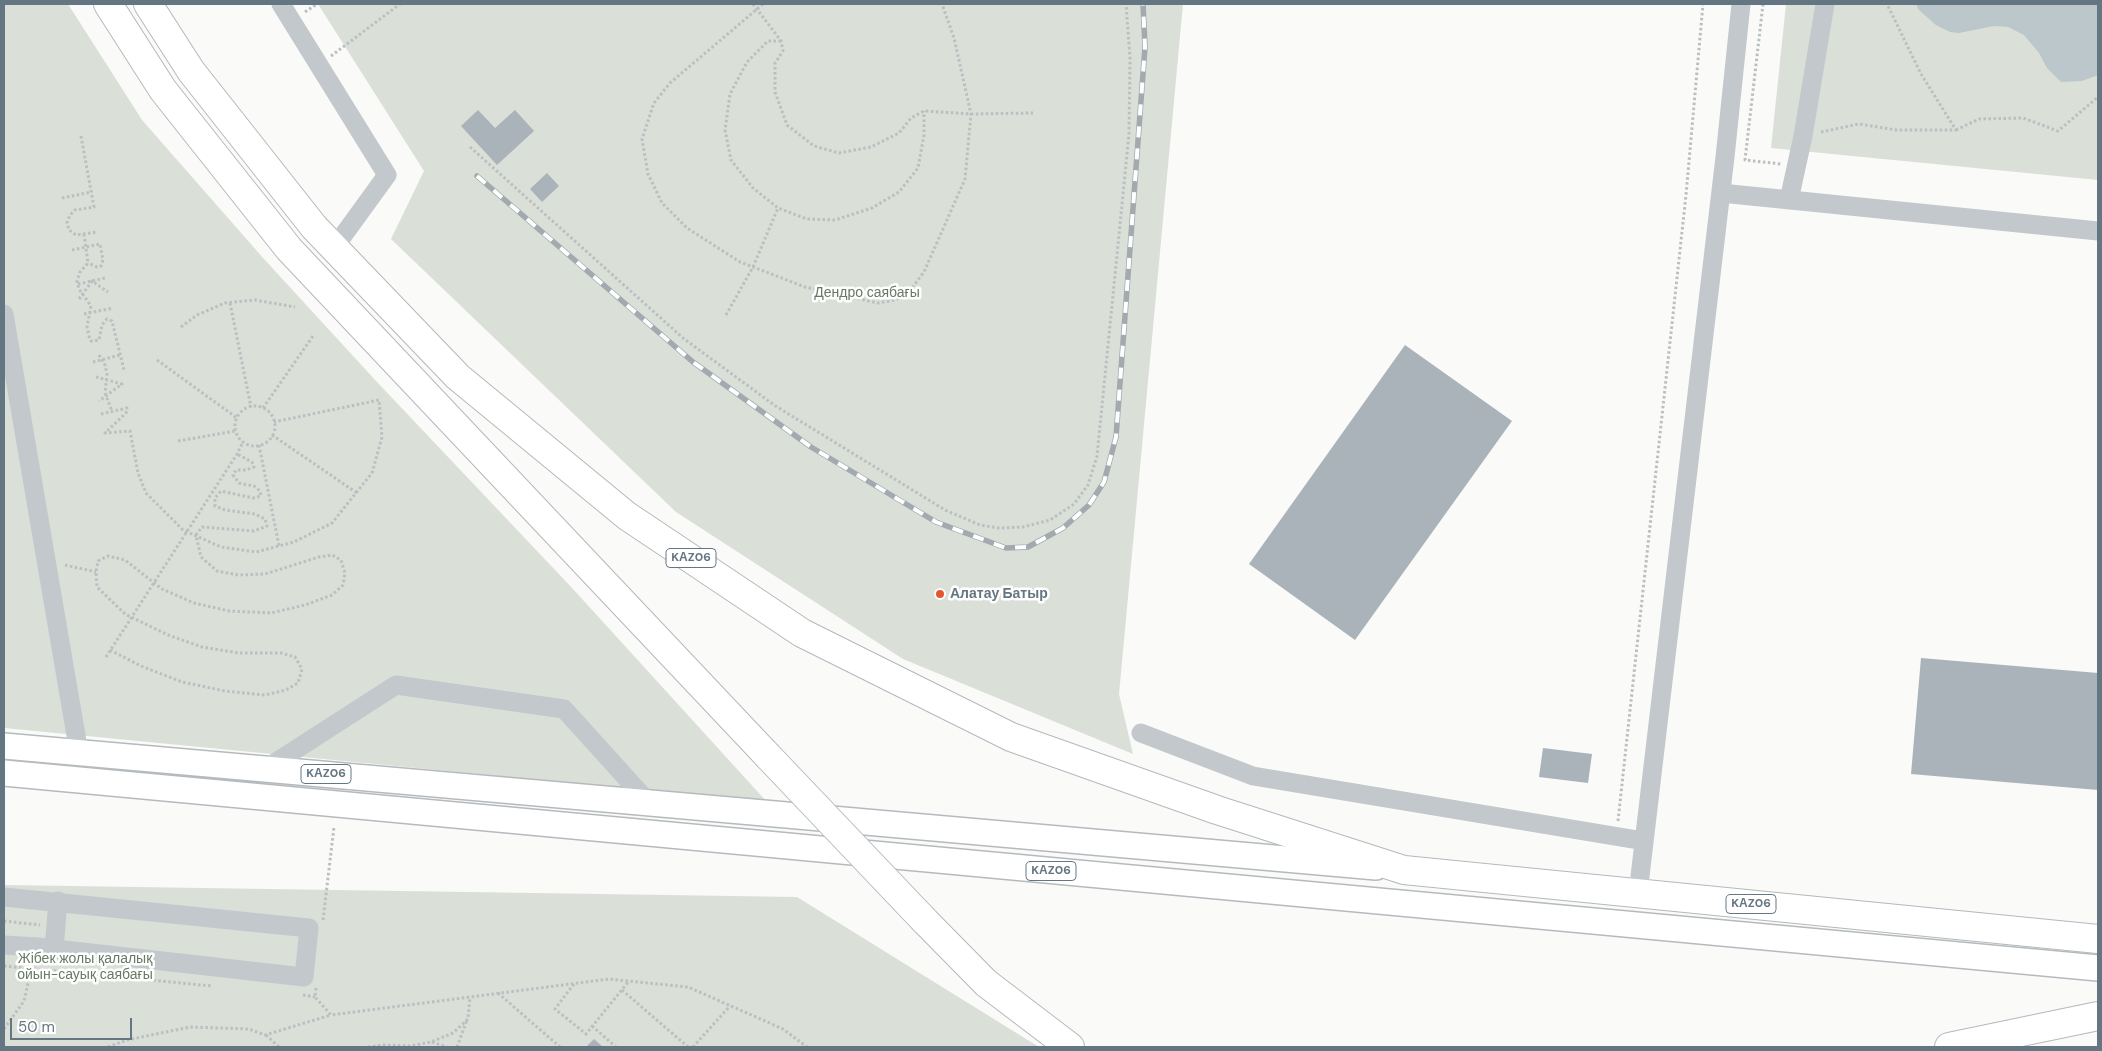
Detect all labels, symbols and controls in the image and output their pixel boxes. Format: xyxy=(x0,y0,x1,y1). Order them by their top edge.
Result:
park label: Дендро саябағы xyxy=(814,285,920,301)
road number: KАZ06 xyxy=(666,548,716,568)
place label: Алатау Батыр xyxy=(950,586,1048,602)
marker: Алатау Батыр xyxy=(934,588,946,600)
road number: KАZ06 xyxy=(301,764,351,784)
road number: KАZ06 xyxy=(1026,861,1076,880)
road number: KАZ06 xyxy=(1726,894,1776,914)
park label: Жібек жолы қалалық ойын-сауық саябағы xyxy=(17,951,153,984)
scale bar xyxy=(12,1008,135,1040)
text: 50 m xyxy=(18,1017,55,1037)

